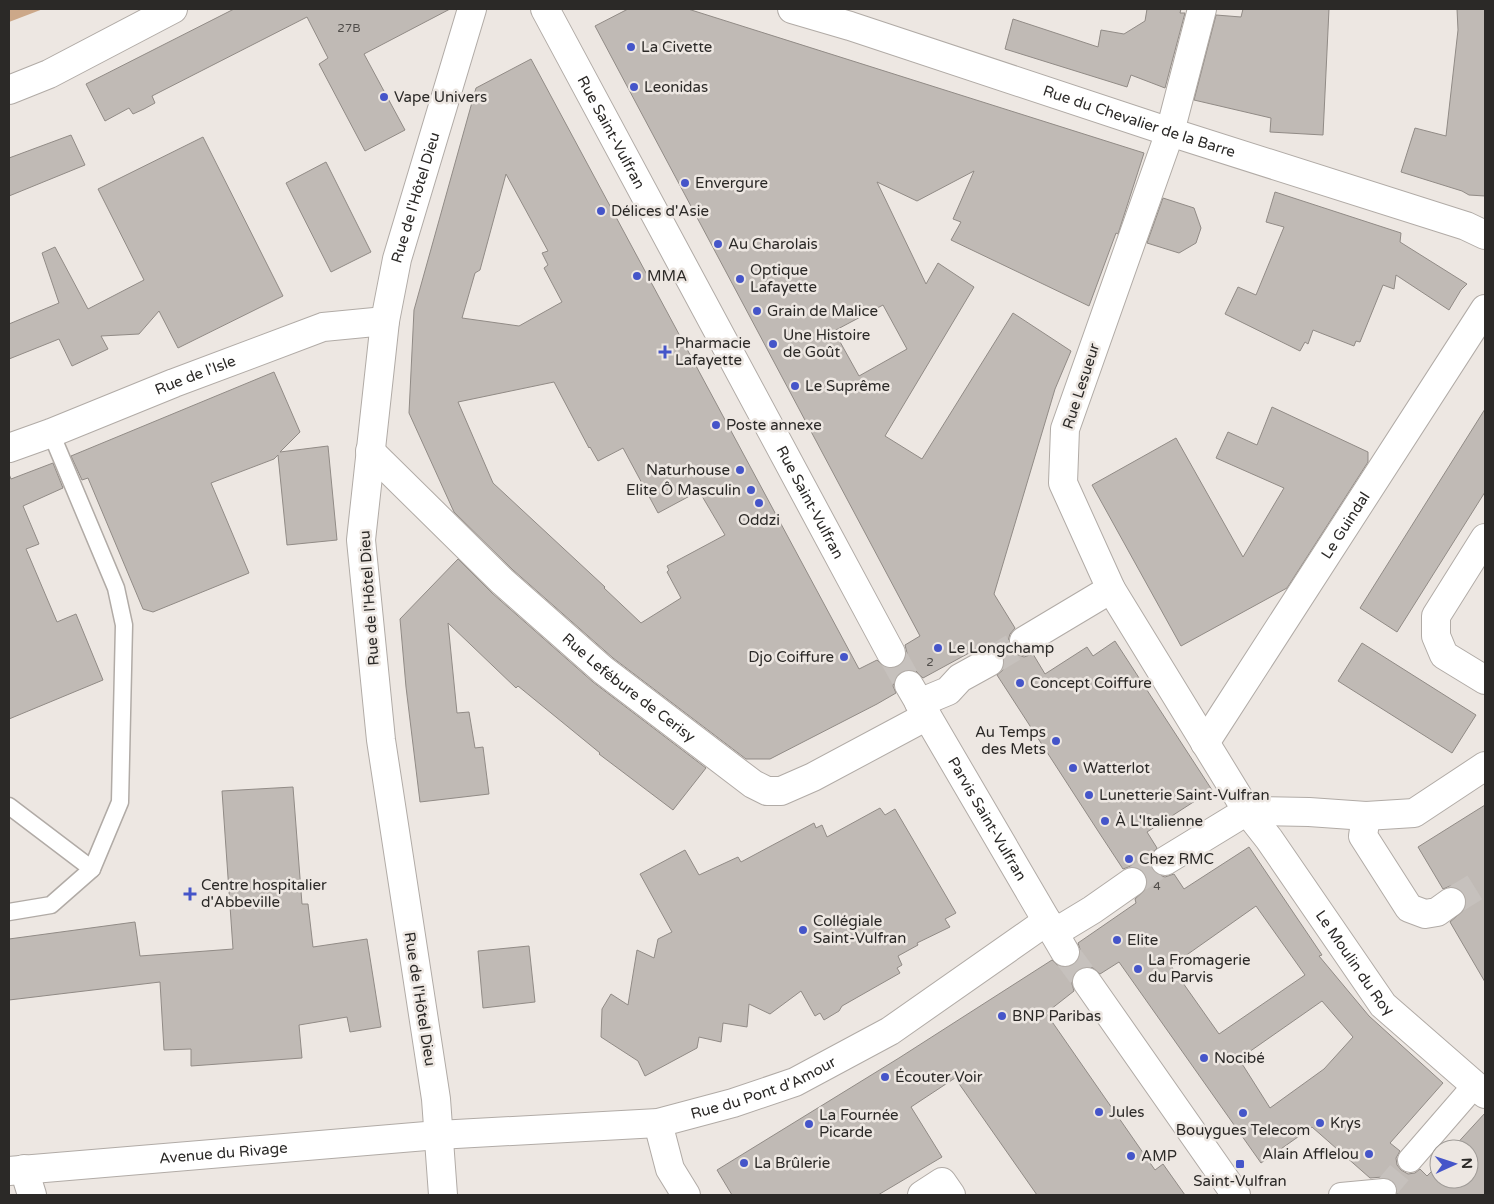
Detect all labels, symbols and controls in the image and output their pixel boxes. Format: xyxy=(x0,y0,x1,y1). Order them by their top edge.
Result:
house number: 27B xyxy=(337,21,361,35)
place label: La Civette xyxy=(641,38,712,56)
marker: La Civette xyxy=(625,41,637,53)
street label: Rue Saint-Vulfran xyxy=(574,73,649,192)
place label: Leonidas xyxy=(644,78,708,96)
marker: Leonidas xyxy=(628,81,640,93)
street label: Rue du Chevalier de la Barre xyxy=(1041,82,1238,161)
place label: Vape Univers xyxy=(394,88,487,106)
marker: Vape Univers xyxy=(378,91,390,103)
street label: Rue de l'Hôtel Dieu xyxy=(387,130,444,265)
place label: Envergure xyxy=(695,174,768,192)
marker: Envergure xyxy=(679,177,691,189)
place label: Délices d'Asie xyxy=(611,202,709,220)
marker: Délices d'Asie xyxy=(595,205,607,217)
place label: Au Charolais xyxy=(728,235,818,253)
marker: Au Charolais xyxy=(712,238,724,250)
place label: Optique Lafayette xyxy=(750,261,817,296)
place label: MMA xyxy=(647,267,687,285)
marker: MMA xyxy=(631,270,643,282)
marker: Optique Lafayette xyxy=(734,273,746,285)
place label: Grain de Malice xyxy=(767,302,878,320)
marker: Grain de Malice xyxy=(751,305,763,317)
place label: Une Histoire de Goût xyxy=(783,326,870,361)
place label: Pharmacie Lafayette xyxy=(675,334,751,369)
marker: Une Histoire de Goût xyxy=(767,338,779,350)
street label: Rue Lesueur xyxy=(1059,341,1103,431)
marker: Pharmacie Lafayette xyxy=(659,346,671,358)
street label: Rue de l'Isle xyxy=(152,352,238,399)
place label: Le Suprême xyxy=(805,377,890,395)
marker: Le Suprême xyxy=(789,380,801,392)
place label: Poste annexe xyxy=(726,416,822,434)
marker: Poste annexe xyxy=(710,419,722,431)
street label: Rue Saint-Vulfran xyxy=(772,443,848,562)
place label: Naturhouse xyxy=(646,461,730,479)
marker: Naturhouse xyxy=(734,464,746,476)
place label: Elite Ô Masculin xyxy=(626,481,741,499)
marker: Elite Ô Masculin xyxy=(745,484,757,496)
street label: Le Guindal xyxy=(1317,489,1374,562)
marker: Oddzi xyxy=(753,497,765,509)
place label: Oddzi xyxy=(738,511,780,529)
street label: Rue de l'Hôtel Dieu xyxy=(355,530,383,666)
street label: Rue Lefébure de Cerisy xyxy=(559,629,699,746)
place label: Le Longchamp xyxy=(948,639,1054,657)
marker: Le Longchamp xyxy=(932,642,944,654)
place label: Djo Coiffure xyxy=(748,648,834,666)
marker: Djo Coiffure xyxy=(838,651,850,663)
house number: 2 xyxy=(926,655,934,669)
place label: Concept Coiffure xyxy=(1030,674,1152,692)
marker: Concept Coiffure xyxy=(1014,677,1026,689)
place label: Au Temps des Mets xyxy=(975,723,1046,758)
marker: Au Temps des Mets xyxy=(1050,735,1062,747)
street label: Parvis Saint-Vulfran xyxy=(944,754,1030,884)
place label: Watterlot xyxy=(1083,759,1150,777)
marker: Watterlot xyxy=(1067,762,1079,774)
place label: Lunetterie Saint-Vulfran xyxy=(1099,786,1270,804)
marker: Lunetterie Saint-Vulfran xyxy=(1083,789,1095,801)
place label: À L'Italienne xyxy=(1115,812,1203,830)
marker: À L'Italienne xyxy=(1099,815,1111,827)
place label: Chez RMC xyxy=(1139,850,1214,868)
marker: Chez RMC xyxy=(1123,853,1135,865)
place label: Centre hospitalier d'Abbeville xyxy=(201,876,327,911)
house number: 4 xyxy=(1153,879,1161,893)
marker: Centre hospitalier d'Abbeville xyxy=(183,887,197,901)
street label: Le Moulin du Roy xyxy=(1312,907,1397,1019)
place label: Collégiale Saint-Vulfran xyxy=(813,912,906,947)
marker: Collégiale Saint-Vulfran xyxy=(797,924,809,936)
street label: Rue de l'Hôtel Dieu xyxy=(401,931,439,1067)
place label: Elite xyxy=(1127,931,1158,949)
marker: Elite xyxy=(1111,934,1123,946)
place label: La Fromagerie du Parvis xyxy=(1148,951,1250,986)
marker: La Fromagerie du Parvis xyxy=(1132,963,1144,975)
place label: BNP Paribas xyxy=(1012,1007,1101,1025)
marker: BNP Paribas xyxy=(996,1010,1008,1022)
place label: Nocibé xyxy=(1214,1049,1265,1067)
marker: Nocibé xyxy=(1198,1052,1210,1064)
street label: Rue du Pont d'Amour xyxy=(689,1053,839,1123)
place label: Écouter Voir xyxy=(895,1068,983,1086)
marker: Écouter Voir xyxy=(879,1071,891,1083)
place label: Jules xyxy=(1109,1103,1145,1121)
place label: La Fournée Picarde xyxy=(819,1106,899,1141)
marker: Jules xyxy=(1093,1106,1105,1118)
marker: Bouygues Telecom xyxy=(1237,1107,1249,1119)
place label: Krys xyxy=(1330,1114,1361,1132)
marker: Krys xyxy=(1314,1117,1326,1129)
marker: La Fournée Picarde xyxy=(803,1118,815,1130)
place label: Bouygues Telecom xyxy=(1176,1121,1310,1139)
street label: Avenue du Rivage xyxy=(158,1139,288,1167)
north arrow xyxy=(1429,1139,1479,1189)
place label: Alain Afflelou xyxy=(1262,1145,1359,1163)
place label: AMP xyxy=(1141,1147,1177,1165)
marker: Alain Afflelou xyxy=(1363,1148,1375,1160)
marker: AMP xyxy=(1125,1150,1137,1162)
place label: La Brûlerie xyxy=(754,1154,830,1172)
marker: La Brûlerie xyxy=(738,1157,750,1169)
text: N xyxy=(1458,1157,1475,1169)
marker: Saint-Vulfran xyxy=(1234,1158,1246,1170)
place label: Saint-Vulfran xyxy=(1193,1172,1287,1190)

